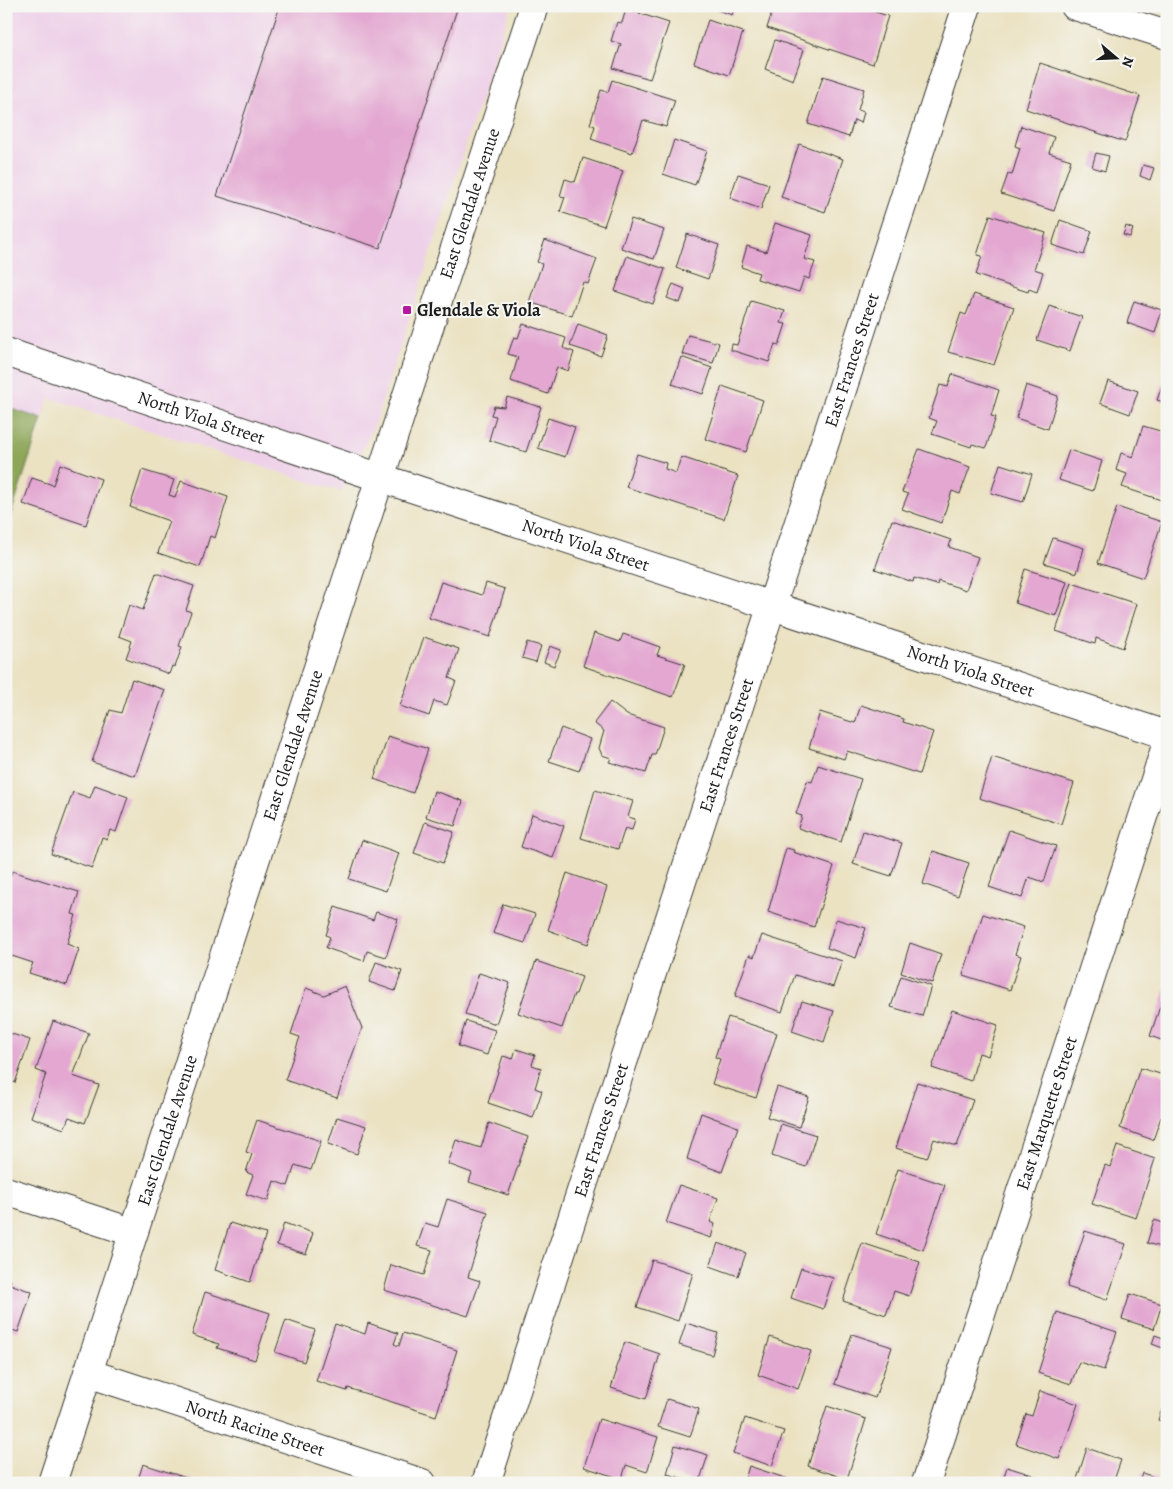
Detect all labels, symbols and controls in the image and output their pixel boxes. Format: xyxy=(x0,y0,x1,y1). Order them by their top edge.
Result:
north arrow xyxy=(1090,32,1140,82)
text: N xyxy=(1117,54,1138,70)
street label: East Glendale Avenue xyxy=(434,125,505,282)
street label: East Frances Street xyxy=(819,290,885,430)
place label: Glendale & Viola xyxy=(417,298,541,322)
marker: Glendale & Viola xyxy=(401,304,413,316)
street label: North Viola Street xyxy=(135,385,268,450)
street label: North Viola Street xyxy=(519,513,653,577)
street label: North Viola Street xyxy=(904,639,1037,703)
street label: East Glendale Avenue xyxy=(257,667,329,824)
street label: East Frances Street xyxy=(693,675,759,815)
street label: East Marquette Street xyxy=(1010,1033,1083,1193)
street label: East Glendale Avenue xyxy=(131,1052,203,1209)
street label: East Frances Street xyxy=(568,1060,634,1200)
street label: North Racine Street xyxy=(182,1394,328,1462)

